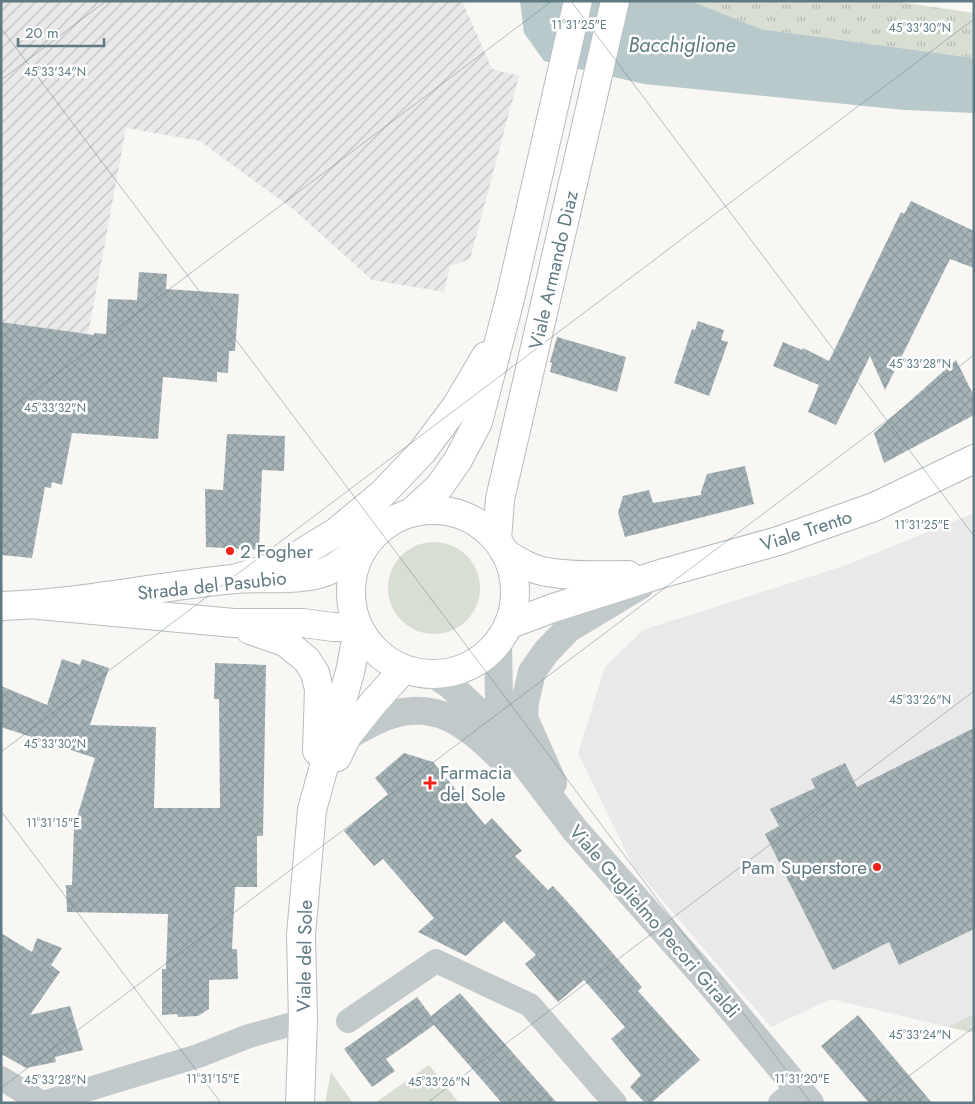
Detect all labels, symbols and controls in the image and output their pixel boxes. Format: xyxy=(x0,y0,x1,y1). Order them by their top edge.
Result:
scale bar xyxy=(18,15,104,47)
text: 11°31'25"E xyxy=(551,16,607,34)
text: 45°33'30"N xyxy=(889,19,951,37)
text: 20 m xyxy=(25,22,59,44)
water label: Bacchiglione xyxy=(628,31,736,60)
text: 45°33'34"N xyxy=(24,63,86,81)
street label: Viale Armando Diaz xyxy=(522,188,585,352)
text: 45°33'28"N xyxy=(889,355,951,373)
text: 45°33'32"N xyxy=(24,399,86,417)
street label: Viale Trento xyxy=(757,503,855,558)
text: 11°31'25"E xyxy=(894,516,950,534)
place label: 2 Fogher xyxy=(240,538,313,565)
marker: 2 Fogher xyxy=(224,545,236,557)
street label: Strada del Pasubio xyxy=(136,564,288,607)
text: 45°33'26"N xyxy=(889,691,951,709)
text: 45°33'30"N xyxy=(24,735,86,753)
place label: Farmacia del Sole xyxy=(440,759,512,808)
marker: Farmacia del Sole xyxy=(424,777,436,789)
text: 11°31'15"E xyxy=(26,814,80,832)
street label: Viale Guglielmo Pecori Giraldi xyxy=(563,819,746,1024)
place label: Pam Superstore xyxy=(741,854,867,881)
marker: Pam Superstore xyxy=(871,861,883,873)
street label: Viale del Sole xyxy=(290,900,319,1012)
text: 45°33'24"N xyxy=(889,1026,951,1044)
text: 11°31'15"E xyxy=(186,1070,240,1088)
text: 11°31'20"E xyxy=(774,1070,830,1088)
text: 45°33'28"N xyxy=(24,1071,86,1089)
text: 45°33'26"N xyxy=(408,1073,470,1091)

